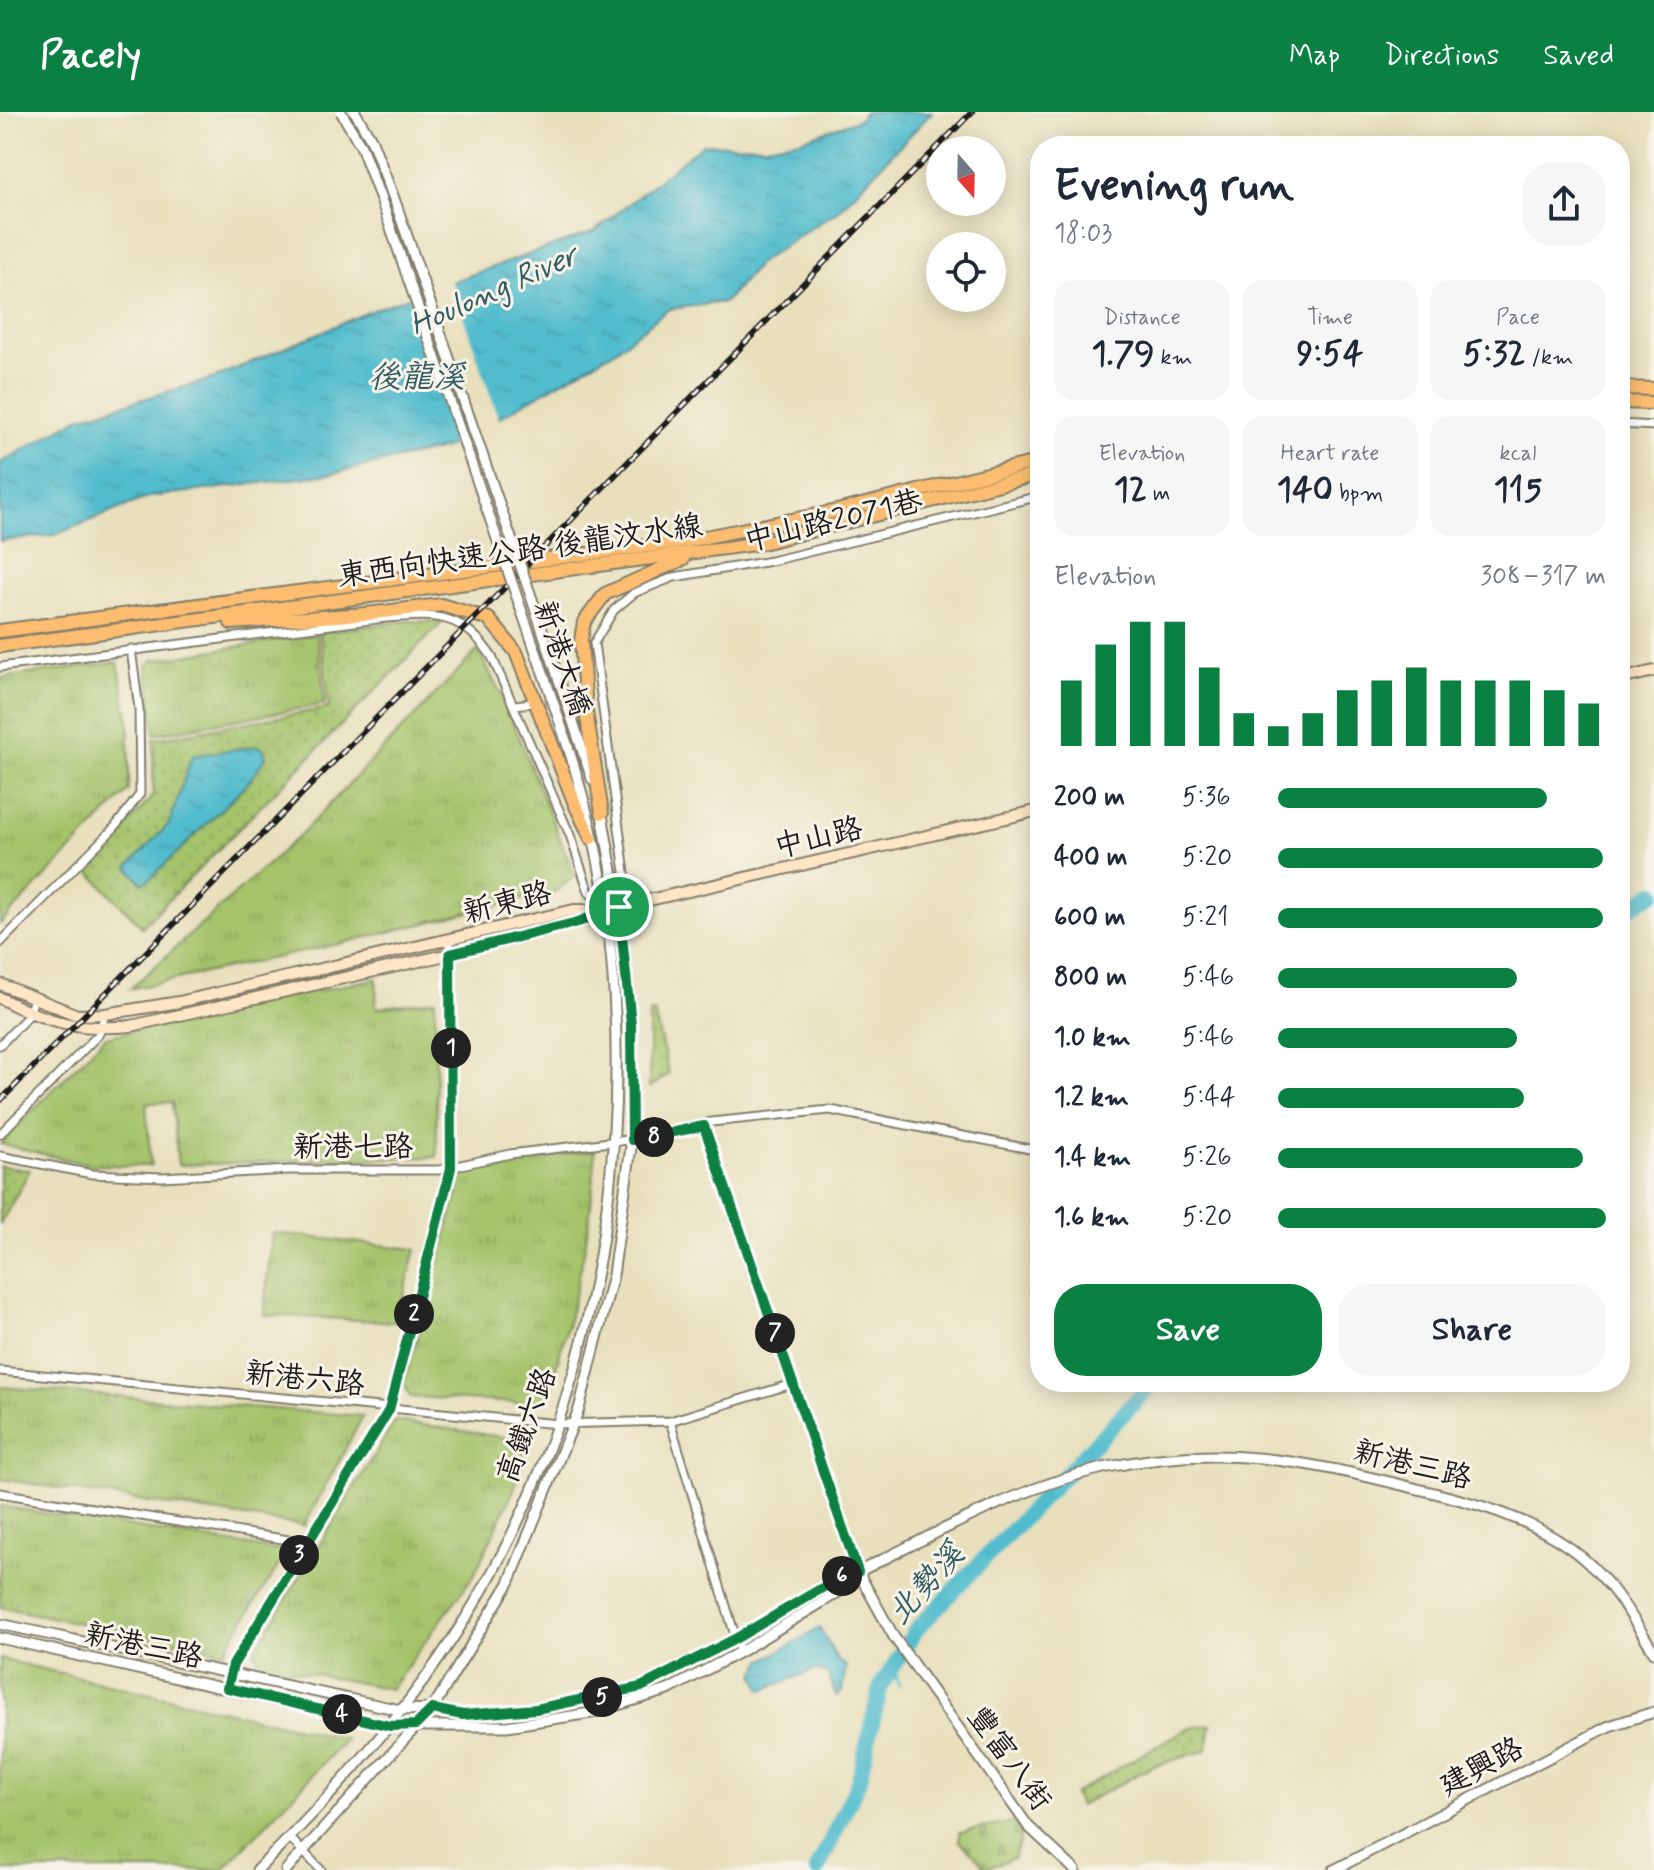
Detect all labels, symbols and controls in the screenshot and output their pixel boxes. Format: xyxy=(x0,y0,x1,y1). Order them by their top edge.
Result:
text: Pacely xyxy=(40,32,141,81)
text: Map xyxy=(1289,38,1340,75)
text: Directions xyxy=(1384,38,1499,75)
text: Saved xyxy=(1543,38,1614,75)
north arrow xyxy=(926,136,1006,216)
map controls xyxy=(926,136,1006,312)
text: Evening run xyxy=(1054,158,1294,216)
button: share xyxy=(1522,162,1606,246)
text: 18:03 xyxy=(1054,217,1112,251)
button: locate xyxy=(926,232,1006,312)
water label: Houlong River xyxy=(403,234,588,347)
text: Distance xyxy=(1103,304,1181,332)
text: Time xyxy=(1307,304,1353,332)
text: Pace xyxy=(1496,304,1540,332)
text: 1.79 xyxy=(1091,332,1155,377)
text: 9:54 xyxy=(1297,332,1363,377)
text: 5:32 xyxy=(1463,332,1526,377)
text: km xyxy=(1155,344,1193,372)
text: /km xyxy=(1526,344,1573,372)
water label: 後龍溪 xyxy=(369,357,467,399)
text: Elevation xyxy=(1099,440,1185,468)
text: Heart rate xyxy=(1281,440,1379,468)
text: kcal xyxy=(1500,440,1536,468)
text: 12 xyxy=(1114,468,1147,513)
text: 140 xyxy=(1277,468,1333,513)
text: 115 xyxy=(1494,468,1542,513)
text: m xyxy=(1147,480,1170,508)
text: bpm xyxy=(1333,480,1383,508)
street label: 中山路2071巷 xyxy=(740,482,926,561)
street label: 東西向快速公路 後龍汶水線 xyxy=(335,507,705,596)
text: Elevation xyxy=(1054,560,1156,594)
text: 308–317 m xyxy=(1480,560,1606,594)
street label: 新港大橋 xyxy=(524,595,600,722)
text: 200 m xyxy=(1054,781,1125,815)
text: 5:36 xyxy=(1182,781,1231,815)
street label: 中山路 xyxy=(770,809,867,868)
text: 400 m xyxy=(1054,841,1127,875)
text: 5:20 xyxy=(1182,841,1232,875)
pin xyxy=(585,873,653,941)
street label: 新東路 xyxy=(459,874,556,933)
icon: arrive xyxy=(597,885,641,929)
text: 600 m xyxy=(1054,901,1126,935)
text: 5:21 xyxy=(1182,901,1228,935)
text: 800 m xyxy=(1054,961,1127,995)
text: 5:46 xyxy=(1182,961,1234,995)
text: 1.0 km xyxy=(1054,1021,1131,1055)
text: 5:46 xyxy=(1182,1021,1234,1055)
pin: 1 xyxy=(431,1028,471,1068)
text: 1 xyxy=(446,1034,456,1062)
text: 1.2 km xyxy=(1054,1081,1129,1115)
text: 5:44 xyxy=(1182,1081,1235,1115)
pin: 8 xyxy=(634,1117,674,1157)
text: 8 xyxy=(648,1123,660,1151)
street label: 新港七路 xyxy=(293,1128,413,1167)
text: 1.4 km xyxy=(1054,1141,1131,1175)
text: 5:26 xyxy=(1182,1141,1232,1175)
text: 1.6 km xyxy=(1054,1201,1129,1235)
text: 5:20 xyxy=(1182,1201,1232,1235)
button: Save xyxy=(1054,1284,1322,1376)
button: Share xyxy=(1338,1284,1606,1376)
pin: 2 xyxy=(394,1294,434,1334)
text: 2 xyxy=(409,1300,419,1328)
pin: 7 xyxy=(755,1313,795,1353)
text: 7 xyxy=(768,1319,782,1347)
street label: 新港六路 xyxy=(243,1354,367,1405)
street label: 高鐵六路 xyxy=(489,1362,566,1489)
street label: 新港三路 xyxy=(1350,1432,1476,1499)
water label: 北勢溪 xyxy=(879,1533,976,1634)
pin: 3 xyxy=(279,1535,319,1575)
text: 3 xyxy=(294,1541,304,1569)
pin: 6 xyxy=(822,1556,862,1596)
text: 6 xyxy=(836,1562,848,1590)
street label: 新港三路 xyxy=(81,1615,206,1678)
pin: 5 xyxy=(582,1677,622,1717)
text: 5 xyxy=(595,1683,609,1711)
pin: 4 xyxy=(322,1694,362,1734)
street label: 豐富八街 xyxy=(958,1699,1060,1819)
text: 4 xyxy=(336,1700,348,1728)
street label: 建興路 xyxy=(1433,1729,1531,1806)

